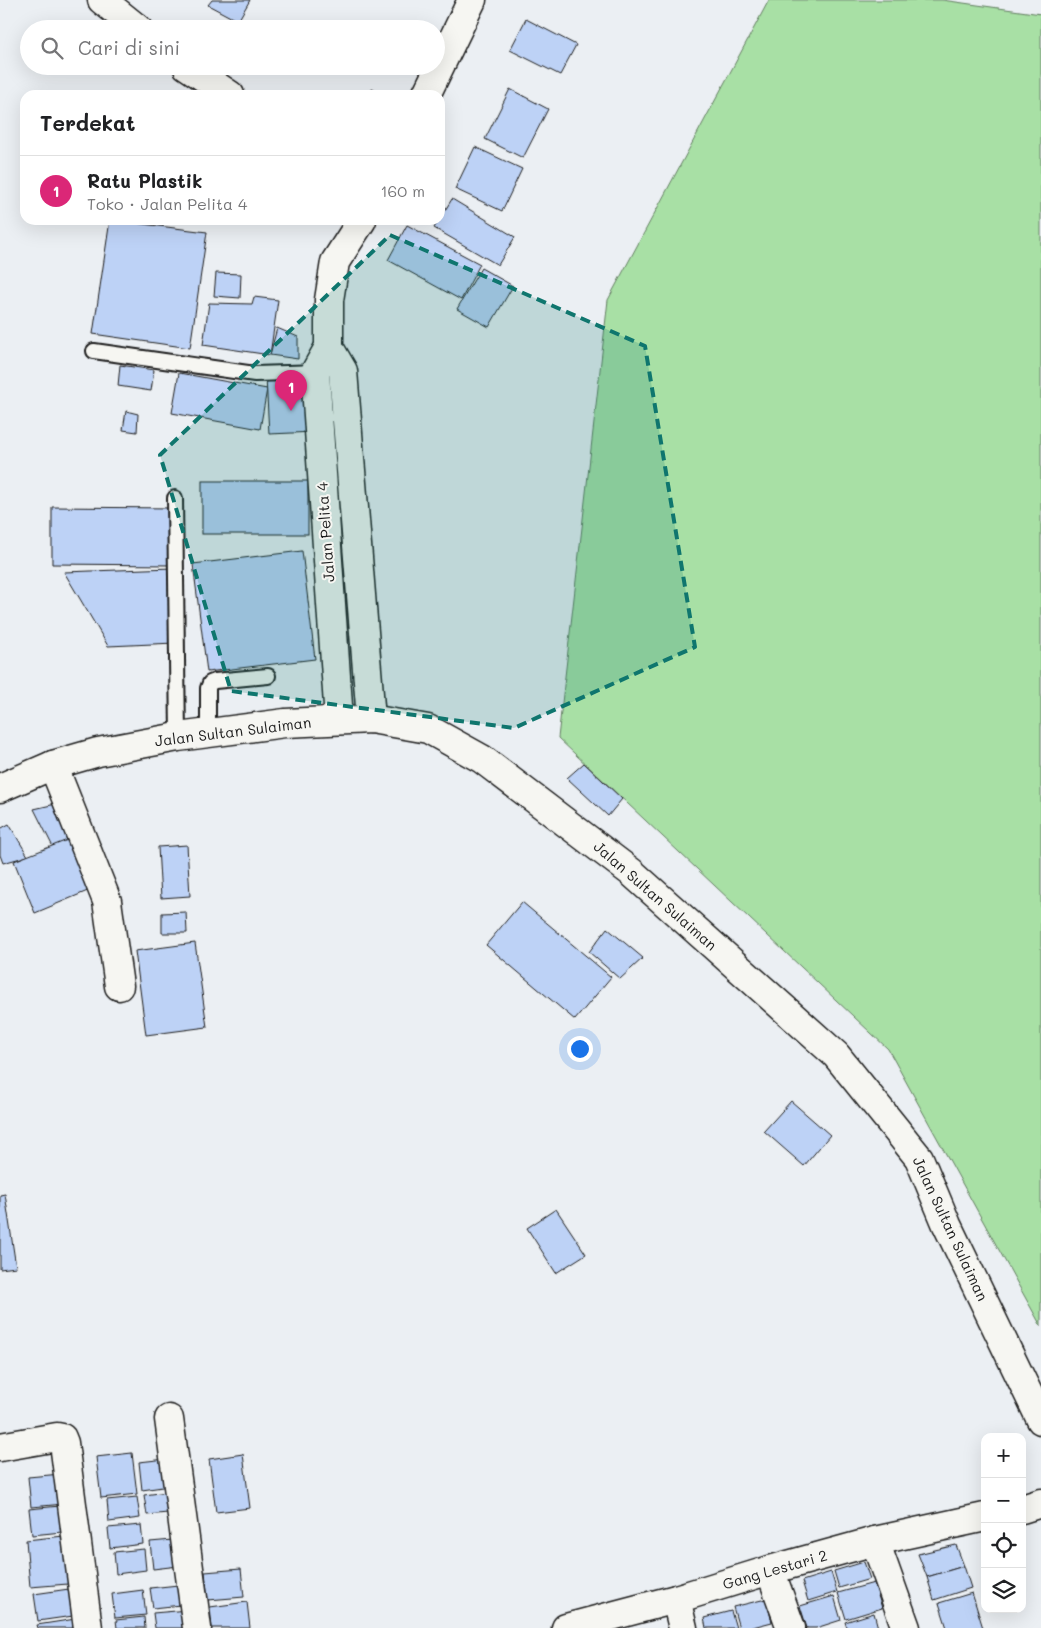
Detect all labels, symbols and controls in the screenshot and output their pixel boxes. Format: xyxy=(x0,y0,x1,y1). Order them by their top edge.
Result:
search box xyxy=(20,20,445,75)
icon: search xyxy=(38,34,66,62)
text: Cari di sini xyxy=(78,35,180,60)
text: Terdekat xyxy=(40,109,135,136)
text: Ratu Plastik xyxy=(87,168,202,193)
text: 1 xyxy=(52,180,60,201)
text: 160 m xyxy=(380,180,425,201)
text: Toko · Jalan Pelita 4 xyxy=(87,193,247,214)
pin: 1 xyxy=(275,370,307,411)
street label: Jalan Pelita 4 xyxy=(312,481,338,583)
street label: Jalan Sultan Sulaiman xyxy=(154,712,312,751)
street label: Jalan Sultan Sulaiman xyxy=(590,836,722,954)
your location xyxy=(567,1036,593,1062)
street label: Jalan Sultan Sulaiman xyxy=(909,1153,993,1304)
map controls xyxy=(981,1433,1026,1613)
button: + xyxy=(981,1433,1026,1478)
button: − xyxy=(981,1478,1026,1523)
button: locate xyxy=(981,1523,1026,1568)
street label: Gang Lestari 2 xyxy=(720,1545,829,1594)
button: layers xyxy=(981,1568,1026,1613)

